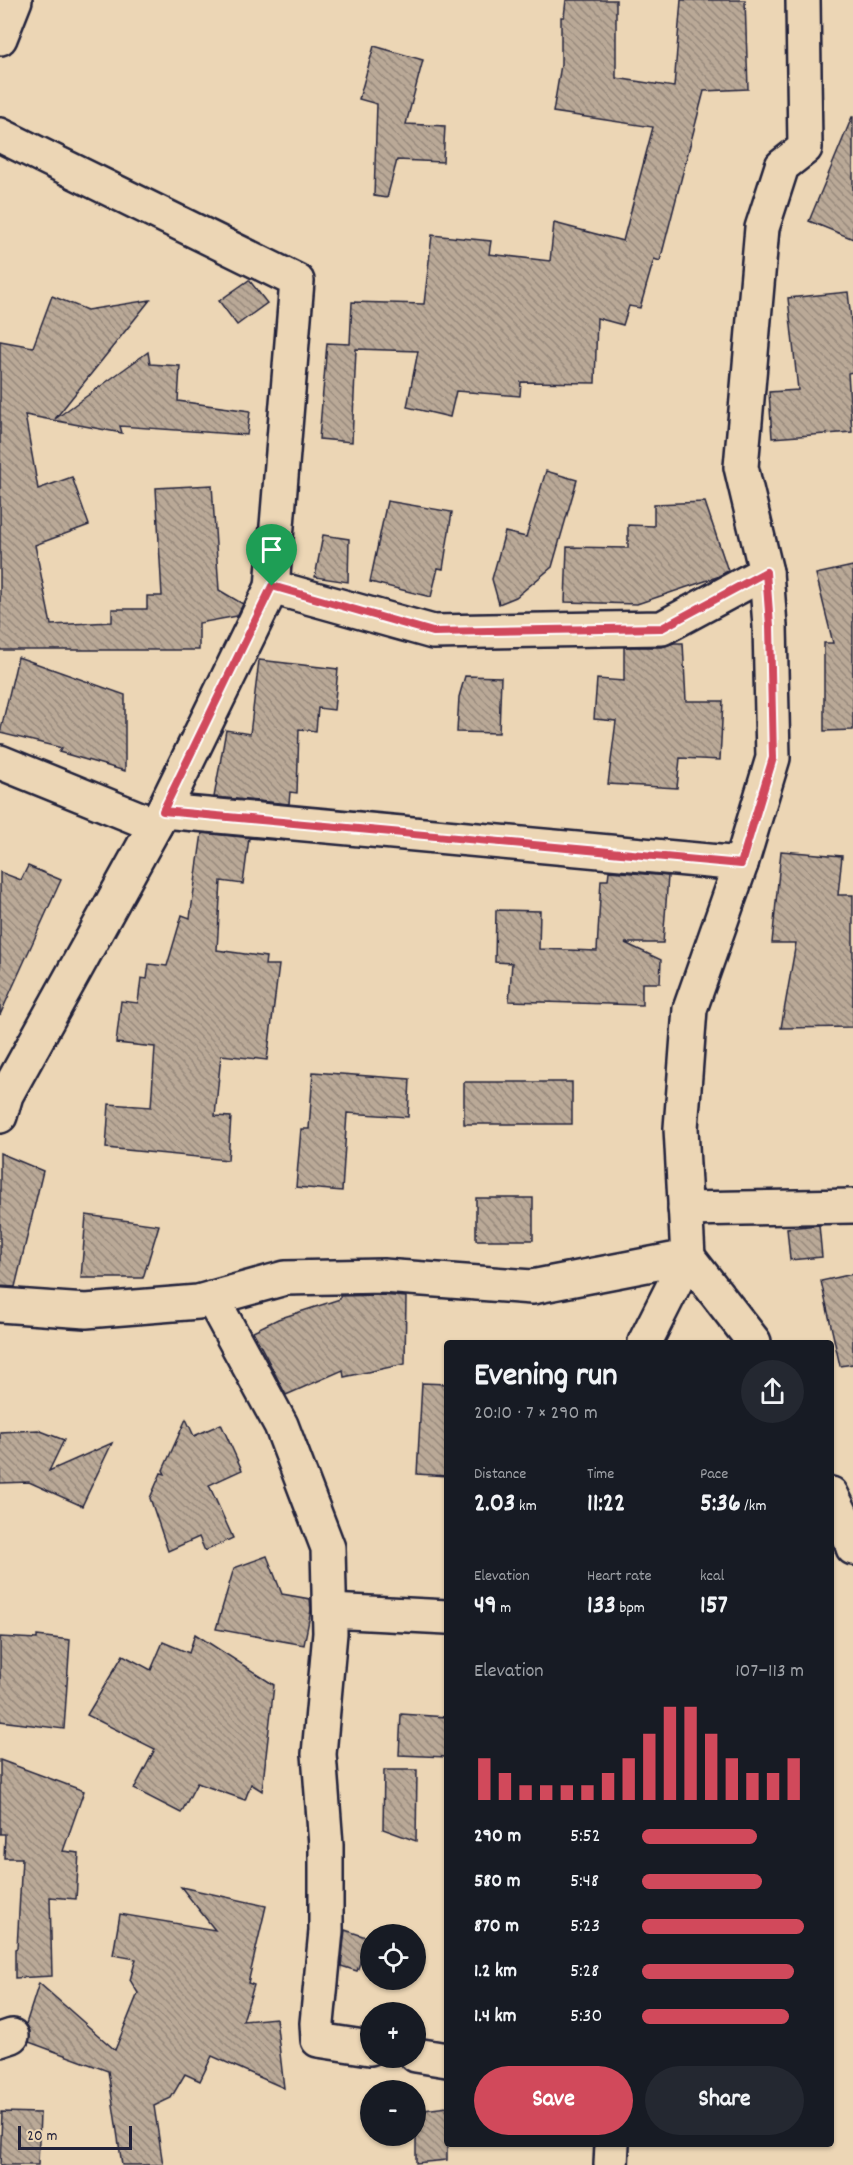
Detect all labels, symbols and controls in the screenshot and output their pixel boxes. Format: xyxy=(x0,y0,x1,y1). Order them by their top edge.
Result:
pin xyxy=(246,524,297,586)
icon: arrive xyxy=(255,533,288,566)
text: Evening run xyxy=(474,1354,618,1401)
button: share xyxy=(741,1360,804,1423)
text: 20:10 · 7 × 290 m xyxy=(474,1400,598,1428)
text: Distance xyxy=(474,1463,526,1486)
text: Time xyxy=(587,1463,614,1486)
text: Pace xyxy=(700,1463,728,1486)
text: 2.03 xyxy=(474,1486,515,1523)
text: 11:22 xyxy=(587,1486,625,1523)
text: 5:36 xyxy=(700,1486,741,1523)
text: km xyxy=(515,1495,537,1518)
text: /km xyxy=(741,1495,766,1518)
text: Elevation xyxy=(474,1565,530,1588)
text: Heart rate xyxy=(587,1565,652,1588)
text: kcal xyxy=(700,1565,724,1588)
text: 49 xyxy=(474,1588,497,1625)
text: 133 xyxy=(587,1588,616,1625)
text: 157 xyxy=(700,1588,728,1625)
text: m xyxy=(497,1597,511,1620)
text: bpm xyxy=(616,1597,645,1620)
text: Elevation xyxy=(474,1658,544,1686)
text: 107–113 m xyxy=(735,1658,804,1686)
text: 290 m xyxy=(474,1823,521,1851)
text: 5:52 xyxy=(570,1823,601,1851)
text: 580 m xyxy=(474,1868,521,1896)
text: 5:48 xyxy=(570,1868,599,1896)
text: 870 m xyxy=(474,1913,519,1941)
text: 5:23 xyxy=(570,1913,600,1941)
map controls xyxy=(360,1924,426,2146)
button: locate xyxy=(360,1924,426,1990)
text: 1.2 km xyxy=(474,1958,517,1986)
text: 5:28 xyxy=(570,1958,599,1986)
button: + xyxy=(360,2002,426,2068)
text: 1.4 km xyxy=(474,2003,517,2031)
text: 5:30 xyxy=(570,2003,602,2031)
button: Save xyxy=(474,2066,633,2135)
button: Share xyxy=(645,2066,804,2135)
button: − xyxy=(360,2080,426,2146)
scale bar xyxy=(18,2123,132,2150)
text: 20 m xyxy=(27,2125,57,2148)

